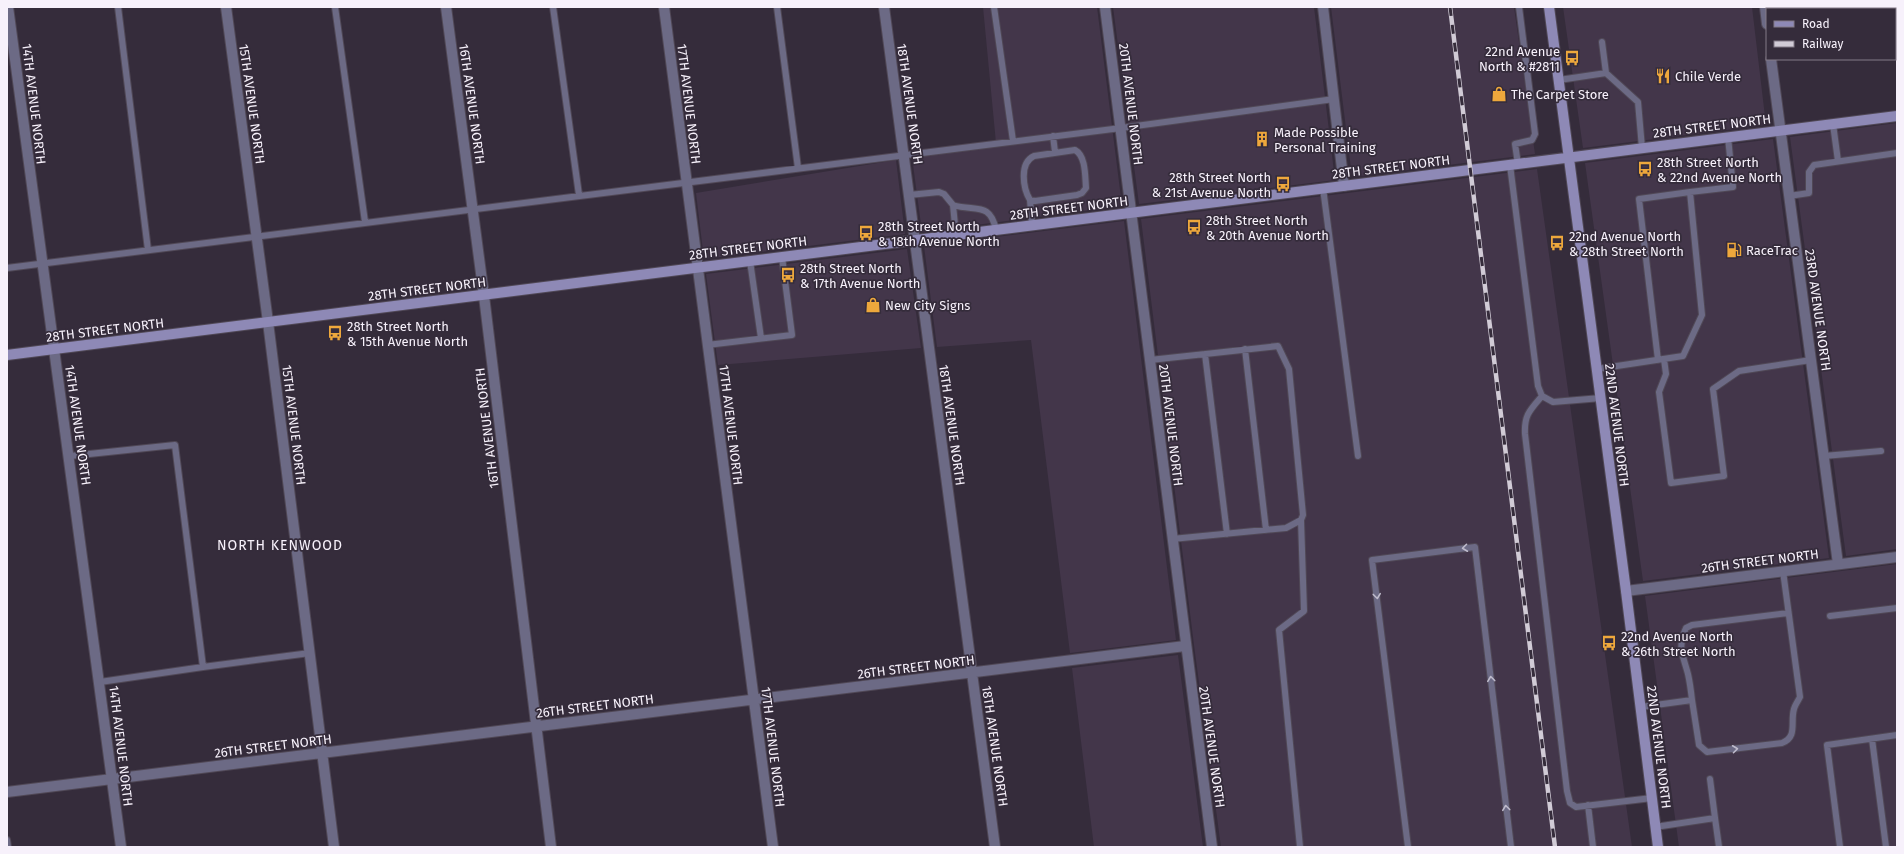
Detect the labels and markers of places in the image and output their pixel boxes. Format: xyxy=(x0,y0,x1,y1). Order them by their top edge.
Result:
place label: 22nd Avenue North & #2811 xyxy=(1479,44,1560,74)
bus stop icon: 22nd Avenue North & #2811 xyxy=(1563,49,1581,67)
restaurant icon: Chile Verde xyxy=(1654,67,1672,85)
place label: Chile Verde xyxy=(1675,69,1741,84)
shop icon: The Carpet Store xyxy=(1490,85,1508,103)
place label: The Carpet Store xyxy=(1511,87,1609,102)
place label: Made Possible Personal Training xyxy=(1274,125,1376,155)
building icon: Made Possible Personal Training xyxy=(1253,130,1271,148)
place label: 28th Street North & 22nd Avenue North xyxy=(1657,155,1782,185)
bus stop icon: 28th Street North & 22nd Avenue North xyxy=(1636,160,1654,178)
place label: 28th Street North & 21st Avenue North xyxy=(1152,170,1271,200)
bus stop icon: 28th Street North & 21st Avenue North xyxy=(1274,175,1292,193)
place label: 28th Street North & 20th Avenue North xyxy=(1206,213,1329,243)
bus stop icon: 28th Street North & 20th Avenue North xyxy=(1185,218,1203,236)
place label: 28th Street North & 18th Avenue North xyxy=(878,219,1000,249)
bus stop icon: 28th Street North & 18th Avenue North xyxy=(857,224,875,242)
place label: 22nd Avenue North & 28th Street North xyxy=(1569,229,1684,259)
bus stop icon: 22nd Avenue North & 28th Street North xyxy=(1548,234,1566,252)
fuel station icon: RaceTrac xyxy=(1725,241,1743,259)
place label: RaceTrac xyxy=(1746,243,1798,258)
place label: 28th Street North & 17th Avenue North xyxy=(800,261,920,291)
bus stop icon: 28th Street North & 17th Avenue North xyxy=(779,266,797,284)
shop icon: New City Signs xyxy=(864,296,882,314)
place label: New City Signs xyxy=(885,298,970,313)
place label: 28th Street North & 15th Avenue North xyxy=(347,319,468,349)
bus stop icon: 28th Street North & 15th Avenue North xyxy=(326,324,344,342)
place label: 22nd Avenue North & 26th Street North xyxy=(1621,629,1736,659)
bus stop icon: 22nd Avenue North & 26th Street North xyxy=(1600,634,1618,652)

